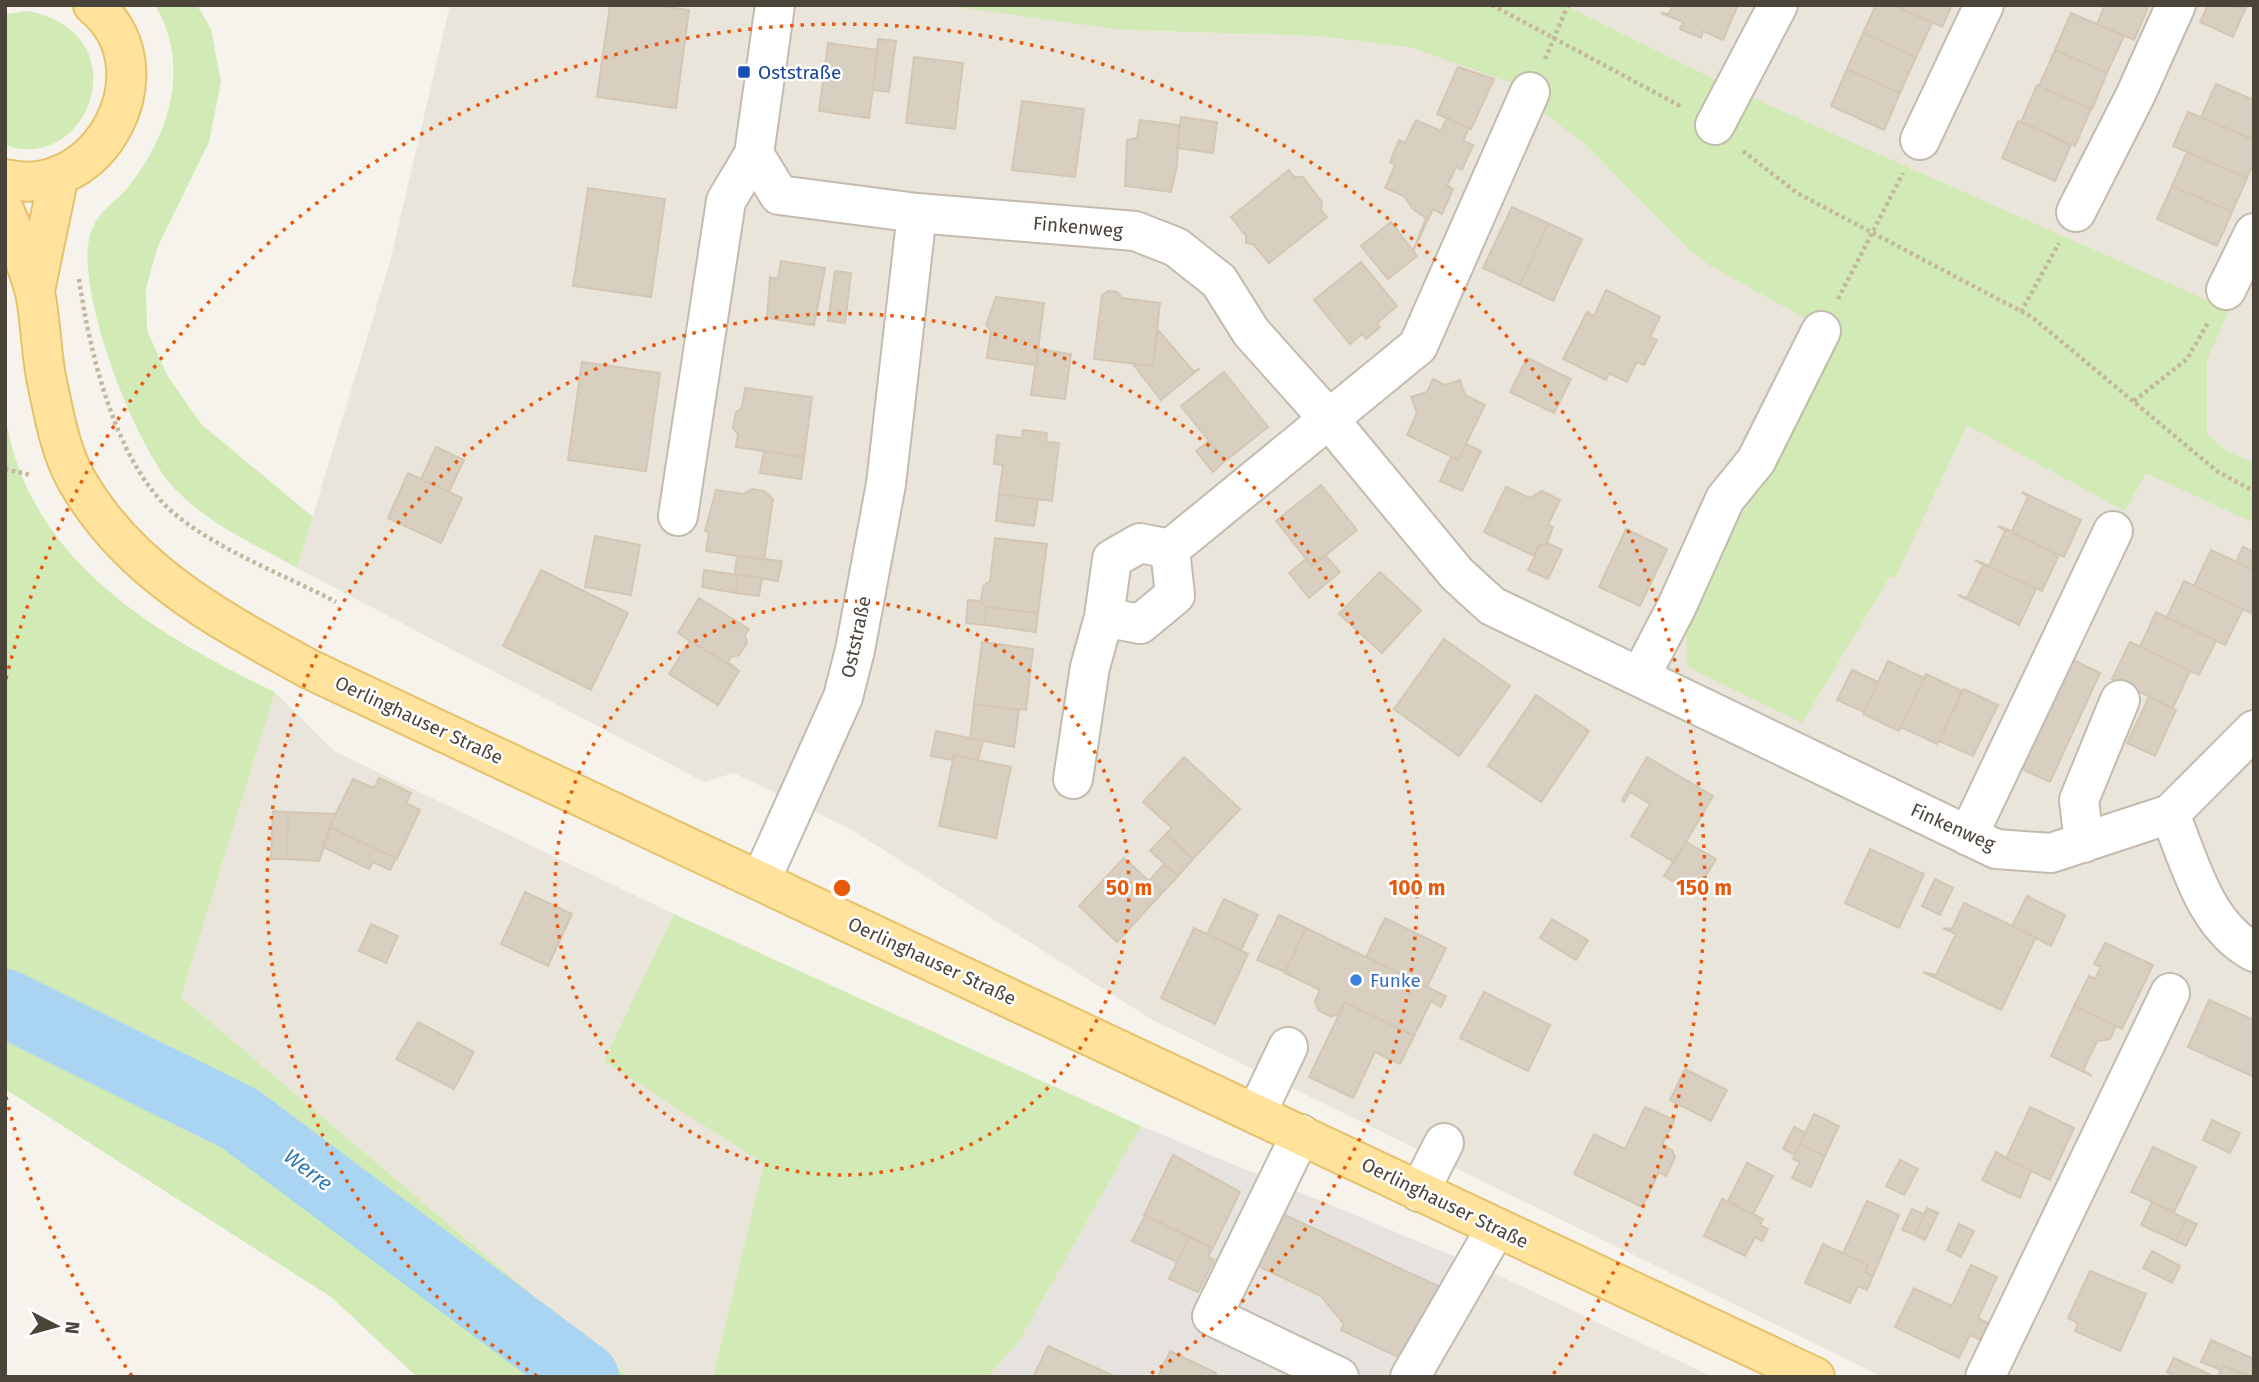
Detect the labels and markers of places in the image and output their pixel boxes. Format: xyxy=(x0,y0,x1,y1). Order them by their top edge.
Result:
place label: Oststraße xyxy=(758,61,841,84)
marker: Oststraße xyxy=(736,64,752,80)
centre of rings xyxy=(830,876,854,900)
place label: Funke xyxy=(1370,969,1421,992)
marker: Funke xyxy=(1348,972,1364,988)

